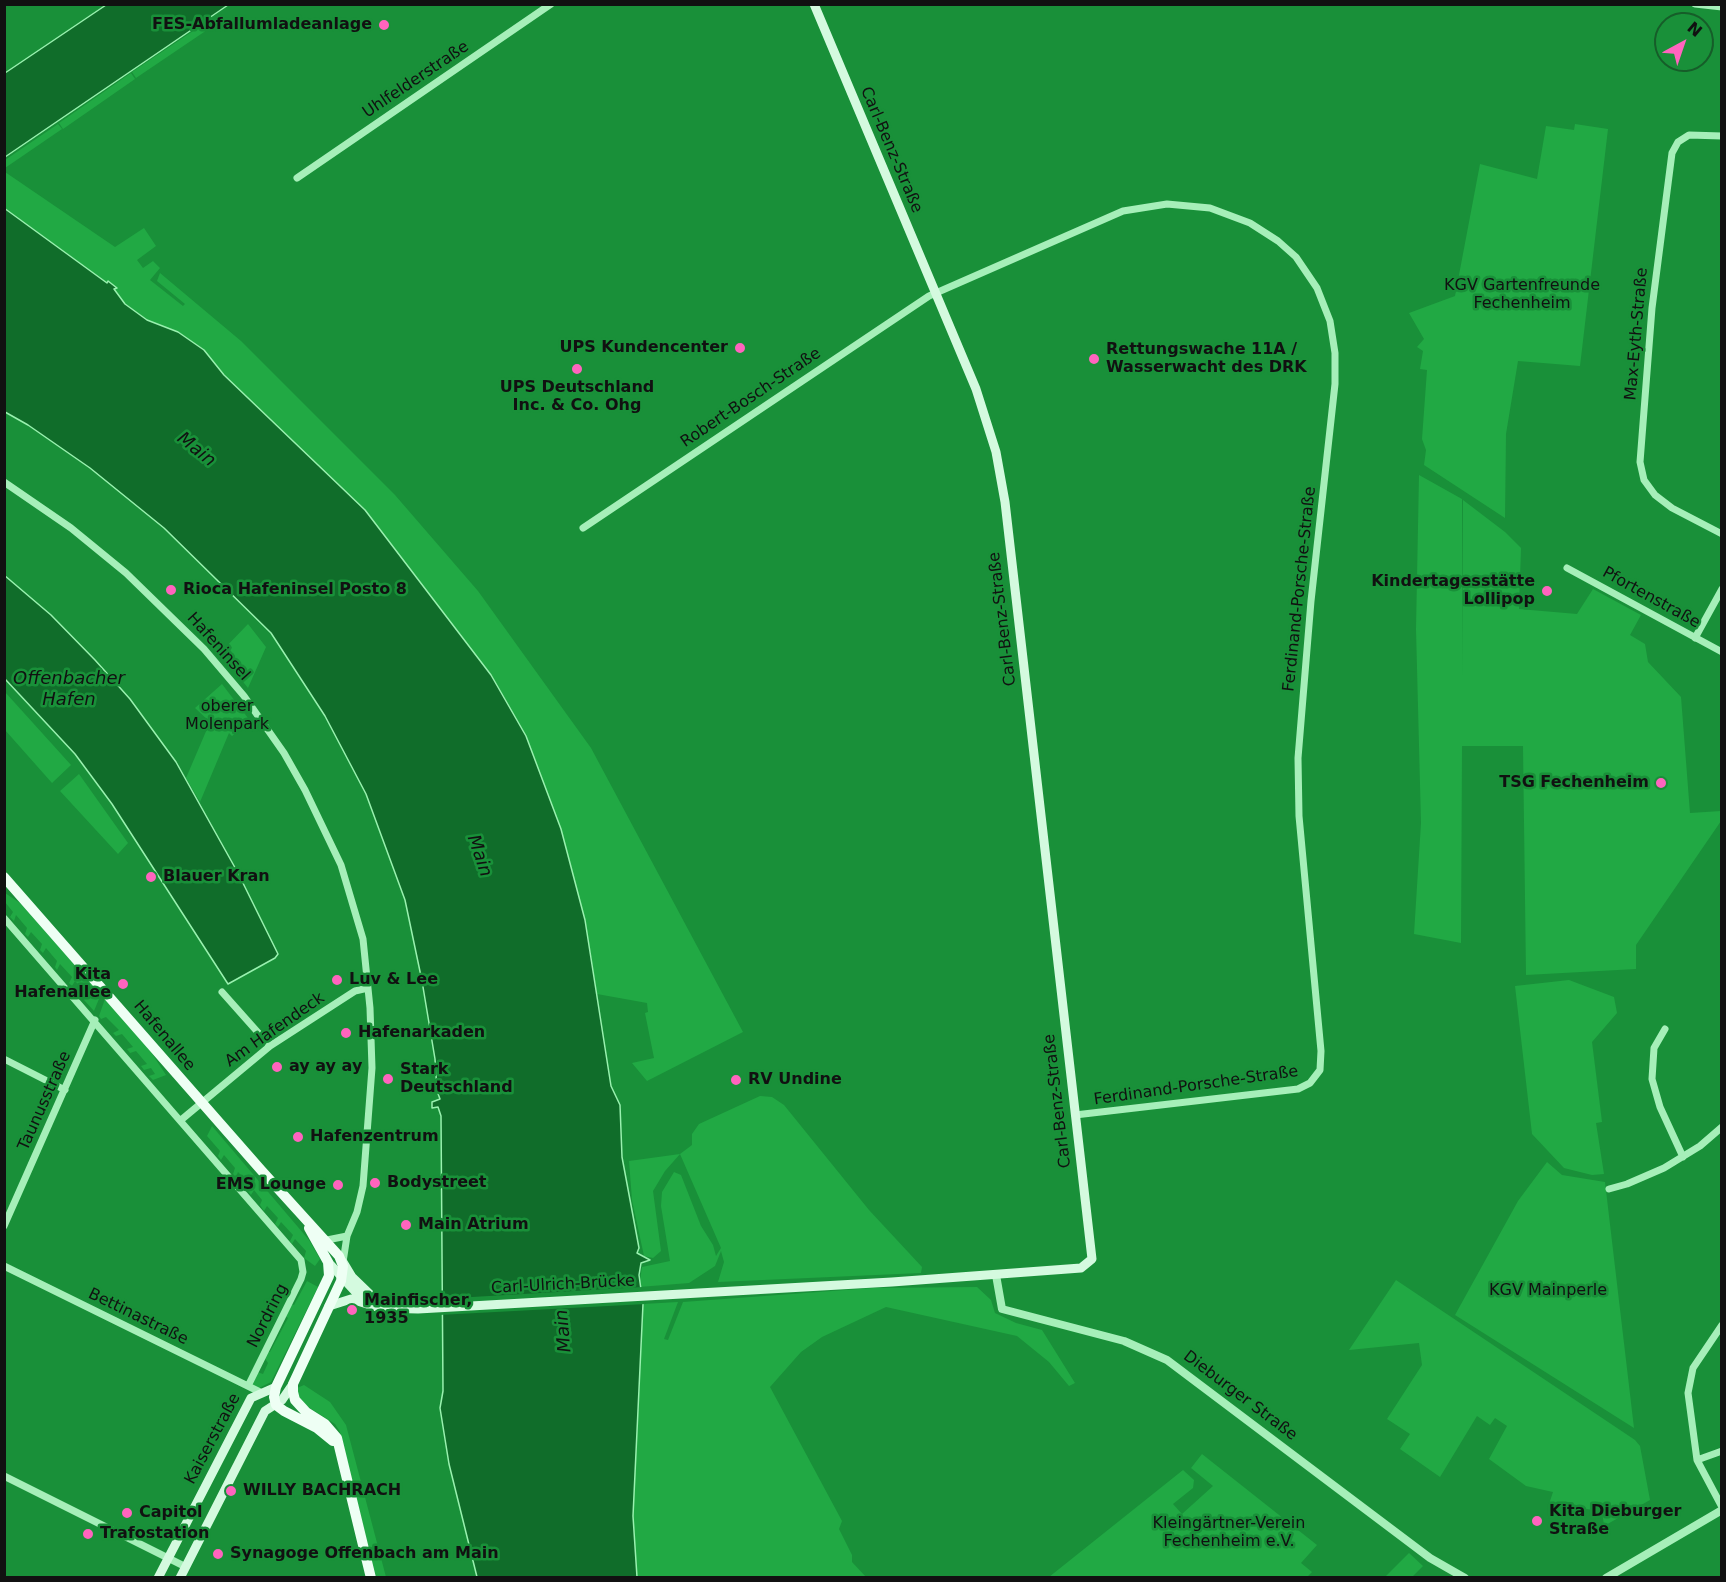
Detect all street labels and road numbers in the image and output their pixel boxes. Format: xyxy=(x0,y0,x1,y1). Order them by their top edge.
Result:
street label: Uhlfelderstraße xyxy=(359,37,473,123)
street label: Carl-Benz-Straße xyxy=(856,84,926,216)
street label: Max-Eyth-Straße xyxy=(1622,267,1652,401)
street label: Robert-Bosch-Straße xyxy=(677,344,825,452)
street label: Ferdinand-Porsche-Straße xyxy=(1280,485,1320,693)
street label: Carl-Benz-Straße xyxy=(985,551,1021,687)
street label: Pfortenstraße xyxy=(1599,563,1703,633)
street label: Hafeninsel xyxy=(183,609,253,685)
street label: Am Hafendeck xyxy=(222,989,328,1071)
street label: Hafenallee xyxy=(129,997,199,1075)
street label: Carl-Benz-Straße xyxy=(1040,1033,1076,1169)
street label: Taunusstraße xyxy=(15,1048,75,1154)
street label: Ferdinand-Porsche-Straße xyxy=(1093,1062,1299,1110)
street label: Carl-Ulrich-Brücke xyxy=(491,1272,635,1298)
street label: Nordring xyxy=(244,1281,292,1351)
street label: Bettinastraße xyxy=(85,1285,191,1349)
street label: Dieburger Straße xyxy=(1179,1347,1301,1445)
street label: Kaiserstraße xyxy=(181,1390,245,1488)

